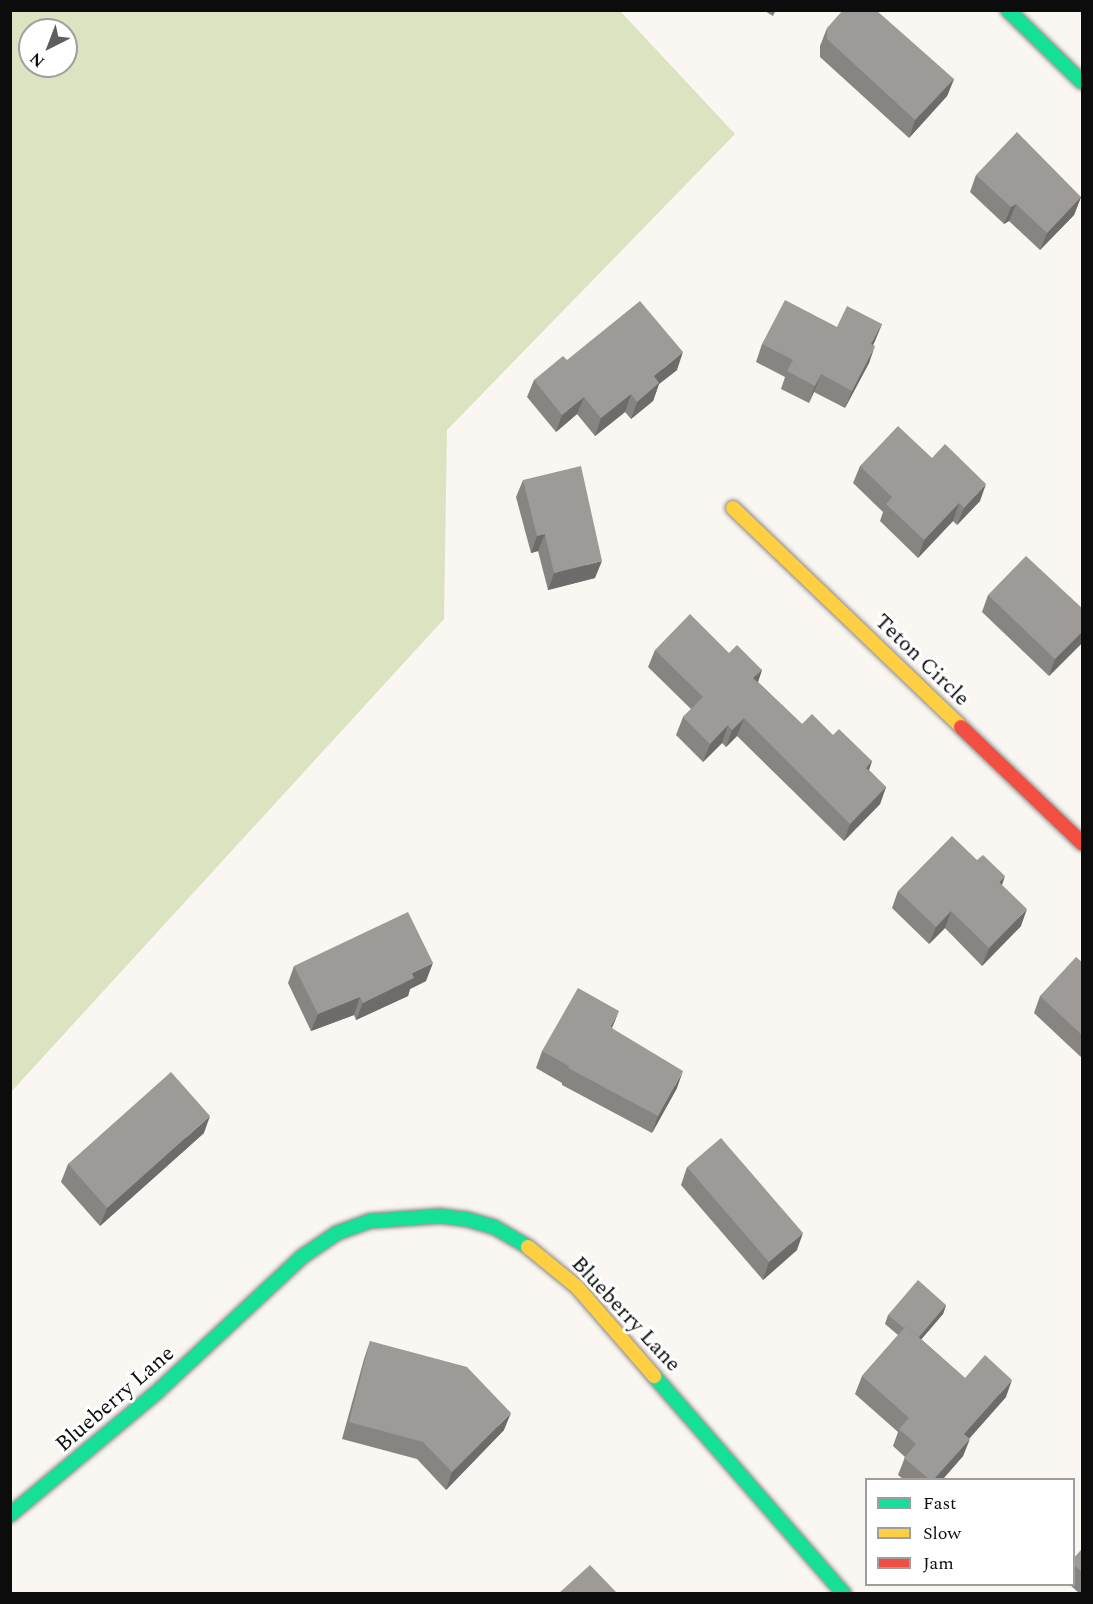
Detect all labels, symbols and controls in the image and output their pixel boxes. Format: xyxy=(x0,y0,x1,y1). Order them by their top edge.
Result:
north arrow xyxy=(18,18,78,78)
text: N xyxy=(24,47,50,73)
street label: Teton Circle xyxy=(869,608,975,712)
street label: Blueberry Lane xyxy=(566,1251,686,1377)
street label: Blueberry Lane xyxy=(50,1340,180,1458)
legend xyxy=(865,1478,1075,1586)
text: Fast xyxy=(923,1490,956,1517)
text: Slow xyxy=(923,1520,961,1547)
text: Jam xyxy=(923,1550,954,1577)

